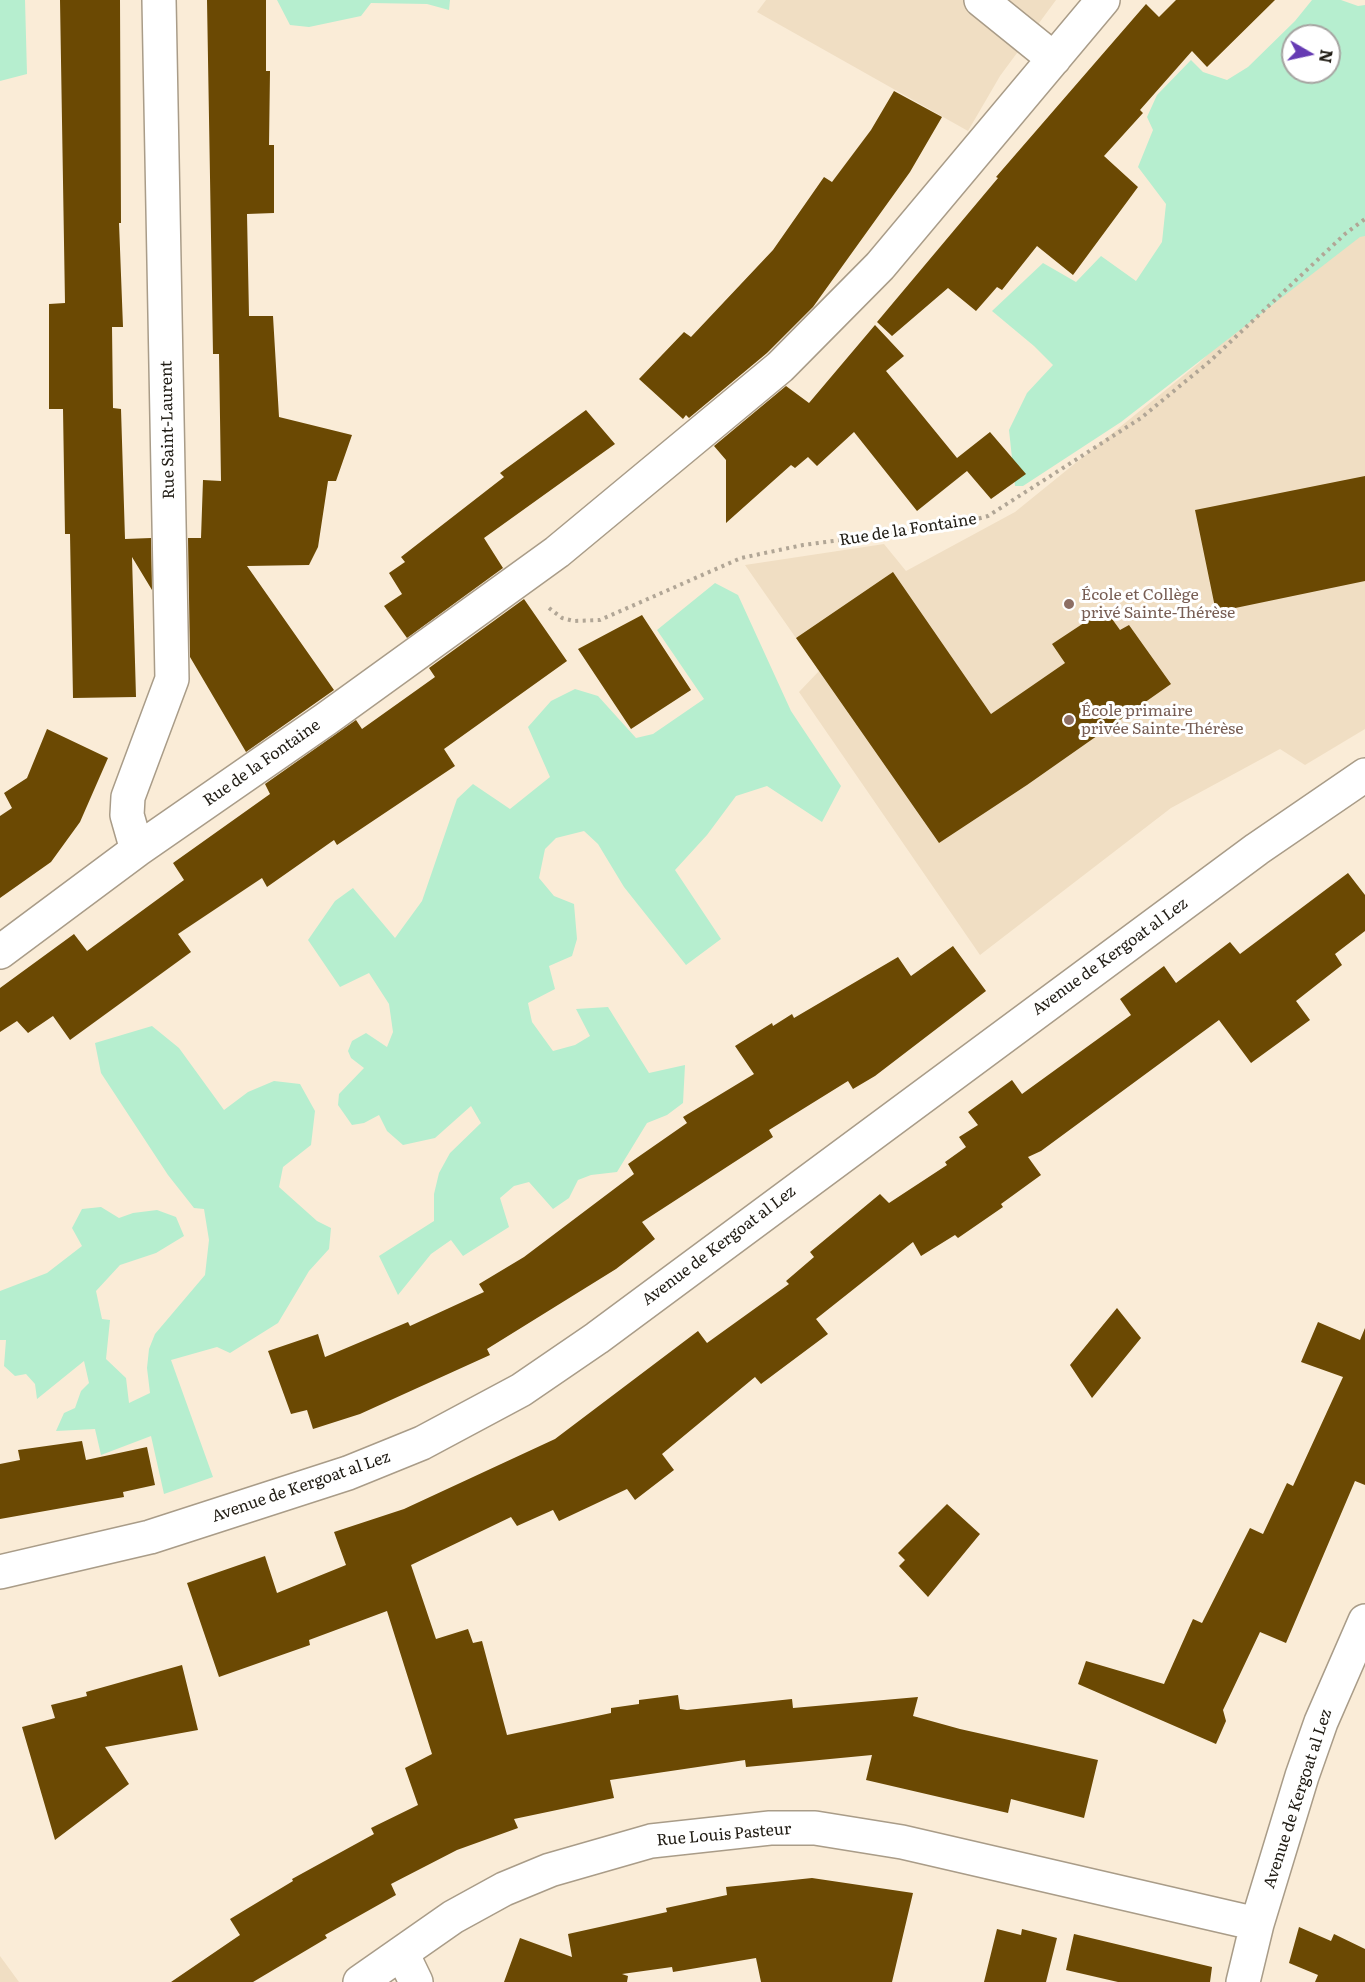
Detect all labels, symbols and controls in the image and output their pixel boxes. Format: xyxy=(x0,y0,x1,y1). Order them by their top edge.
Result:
north arrow xyxy=(1281,24,1341,84)
text: N xyxy=(1314,48,1340,65)
street label: Rue Saint-Laurent xyxy=(157,360,179,500)
street label: Rue de la Fontaine xyxy=(838,510,978,550)
place label: École et Collège privé Sainte-Thérèse xyxy=(1081,585,1235,623)
marker: École et Collège privé Sainte-Thérèse xyxy=(1062,597,1076,611)
place label: École primaire privée Sainte-Thérèse xyxy=(1081,701,1244,739)
marker: École primaire privée Sainte-Thérèse xyxy=(1062,713,1076,727)
street label: Rue de la Fontaine xyxy=(200,715,324,811)
street label: Avenue de Kergoat al Lez xyxy=(1029,894,1191,1020)
street label: Avenue de Kergoat al Lez xyxy=(638,1182,800,1310)
street label: Avenue de Kergoat al Lez xyxy=(209,1447,393,1527)
street label: Avenue de Kergoat al Lez xyxy=(1260,1707,1336,1891)
street label: Rue Louis Pasteur xyxy=(656,1820,792,1850)

